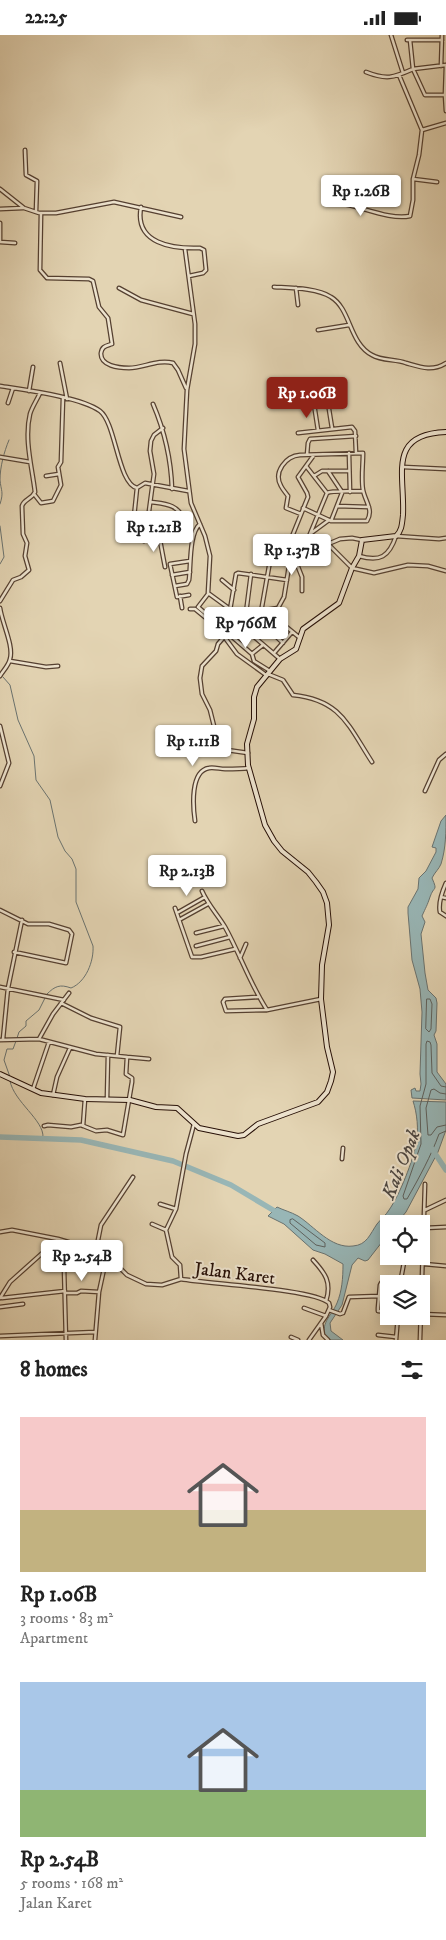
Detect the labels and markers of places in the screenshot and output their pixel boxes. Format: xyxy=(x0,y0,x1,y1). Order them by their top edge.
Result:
pin: Rp 1.26B xyxy=(309,175,413,217)
pin: Rp 1.06B xyxy=(255,377,359,419)
pin: Rp 1.21B xyxy=(102,511,206,553)
pin: Rp 1.37B xyxy=(240,533,344,576)
pin: Rp 766M xyxy=(200,607,292,649)
pin: Rp 1.11B xyxy=(141,725,245,767)
pin: Rp 2.13B xyxy=(135,855,239,897)
pin: Rp 2.54B xyxy=(30,1239,134,1282)

